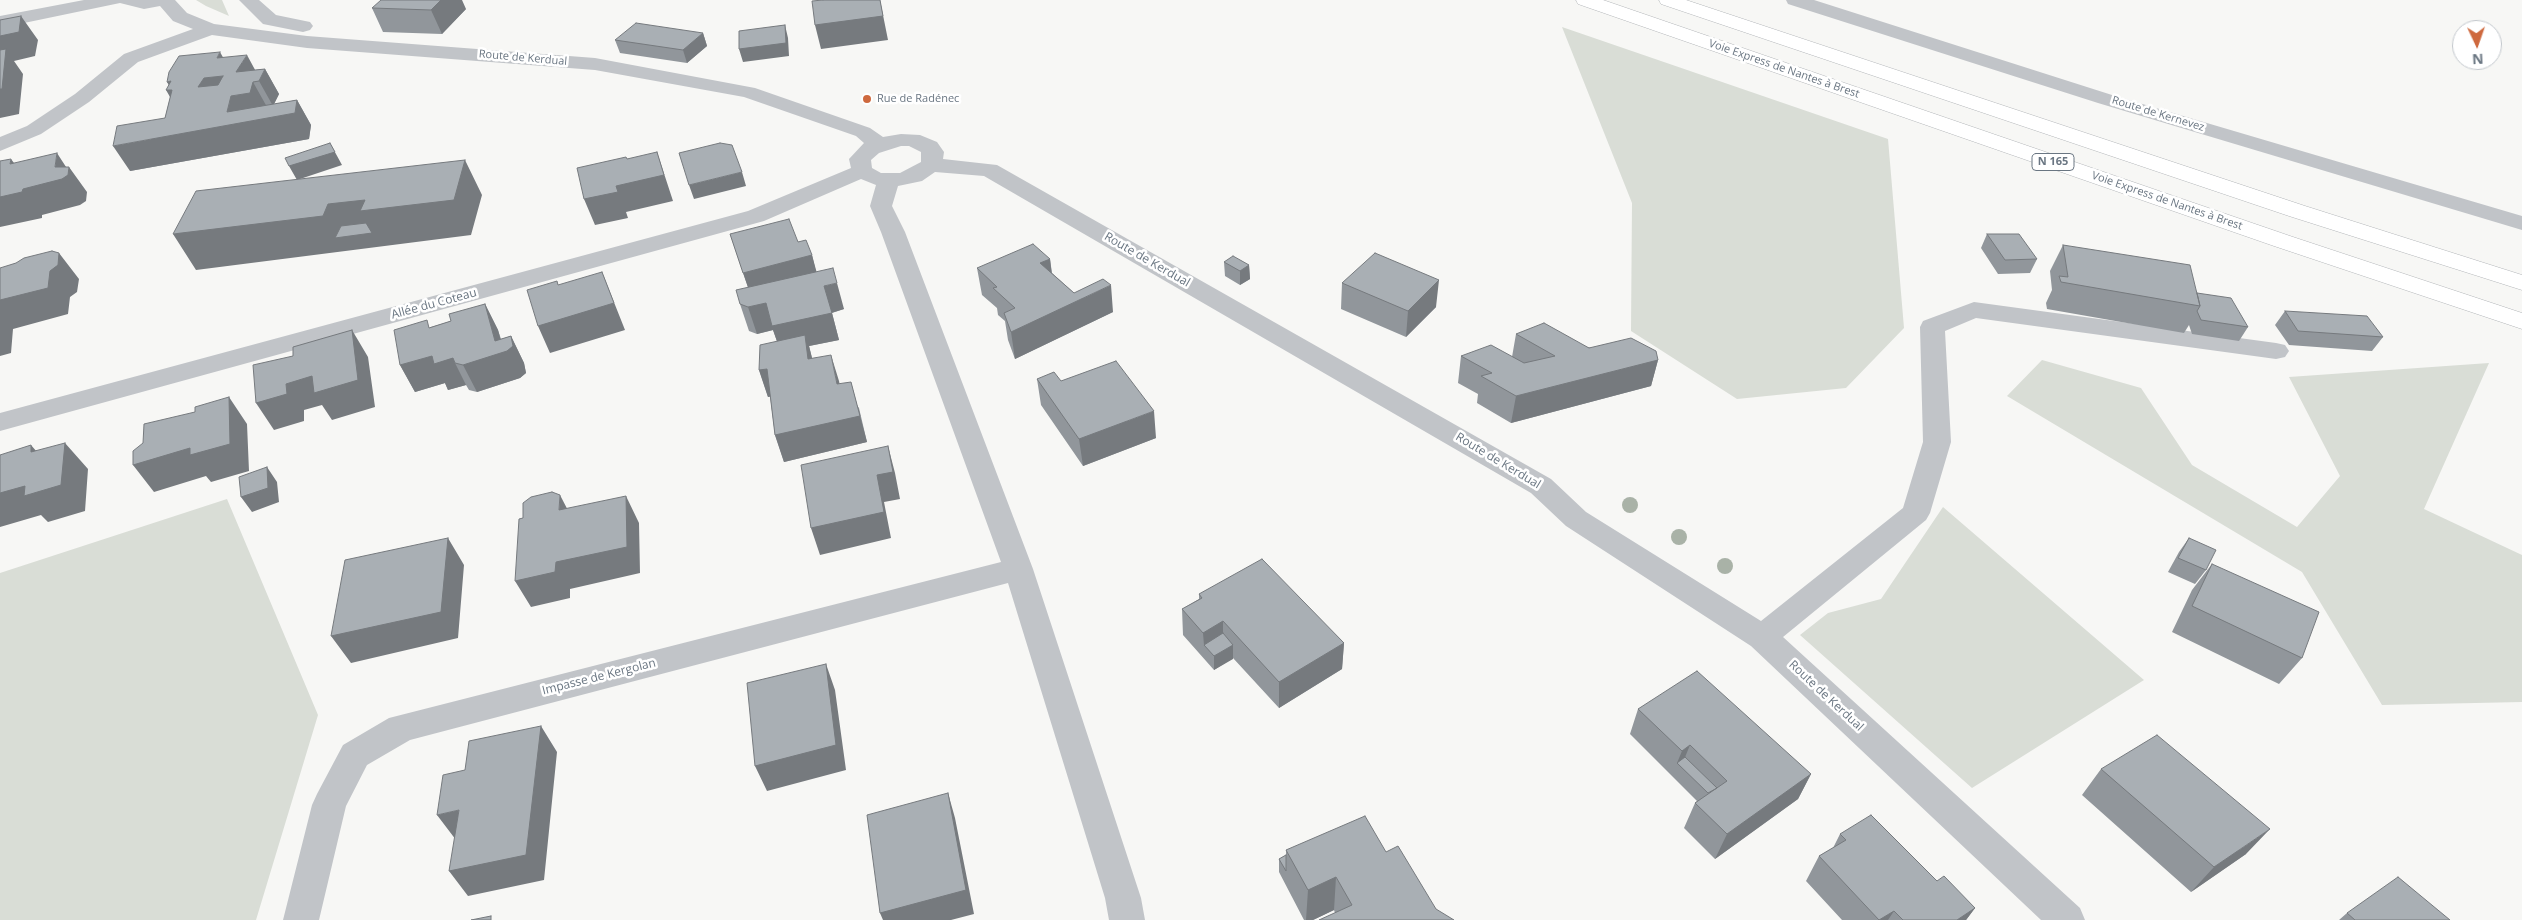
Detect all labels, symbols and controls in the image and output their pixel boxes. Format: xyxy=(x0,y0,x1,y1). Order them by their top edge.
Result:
north arrow xyxy=(2452,20,2502,70)
street label: Voie Express de Nantes à Brest xyxy=(1707,37,1861,101)
street label: Route de Kerdual xyxy=(478,48,568,68)
text: N xyxy=(2472,50,2484,69)
place label: Rue de Radénec xyxy=(877,92,959,106)
marker: Rue de Radénec xyxy=(861,93,873,105)
street label: Route de Kernevez xyxy=(2110,94,2206,134)
road number: N 165 xyxy=(2032,154,2074,170)
street label: Voie Express de Nantes à Brest xyxy=(2090,169,2244,233)
street label: Route de Kerdual xyxy=(1102,230,1192,290)
street label: Allée du Coteau xyxy=(390,286,478,322)
street label: Route de Kerdual xyxy=(1453,430,1543,492)
street label: Impasse de Kergolan xyxy=(541,656,657,698)
street label: Route de Kerdual xyxy=(1786,658,1866,734)

